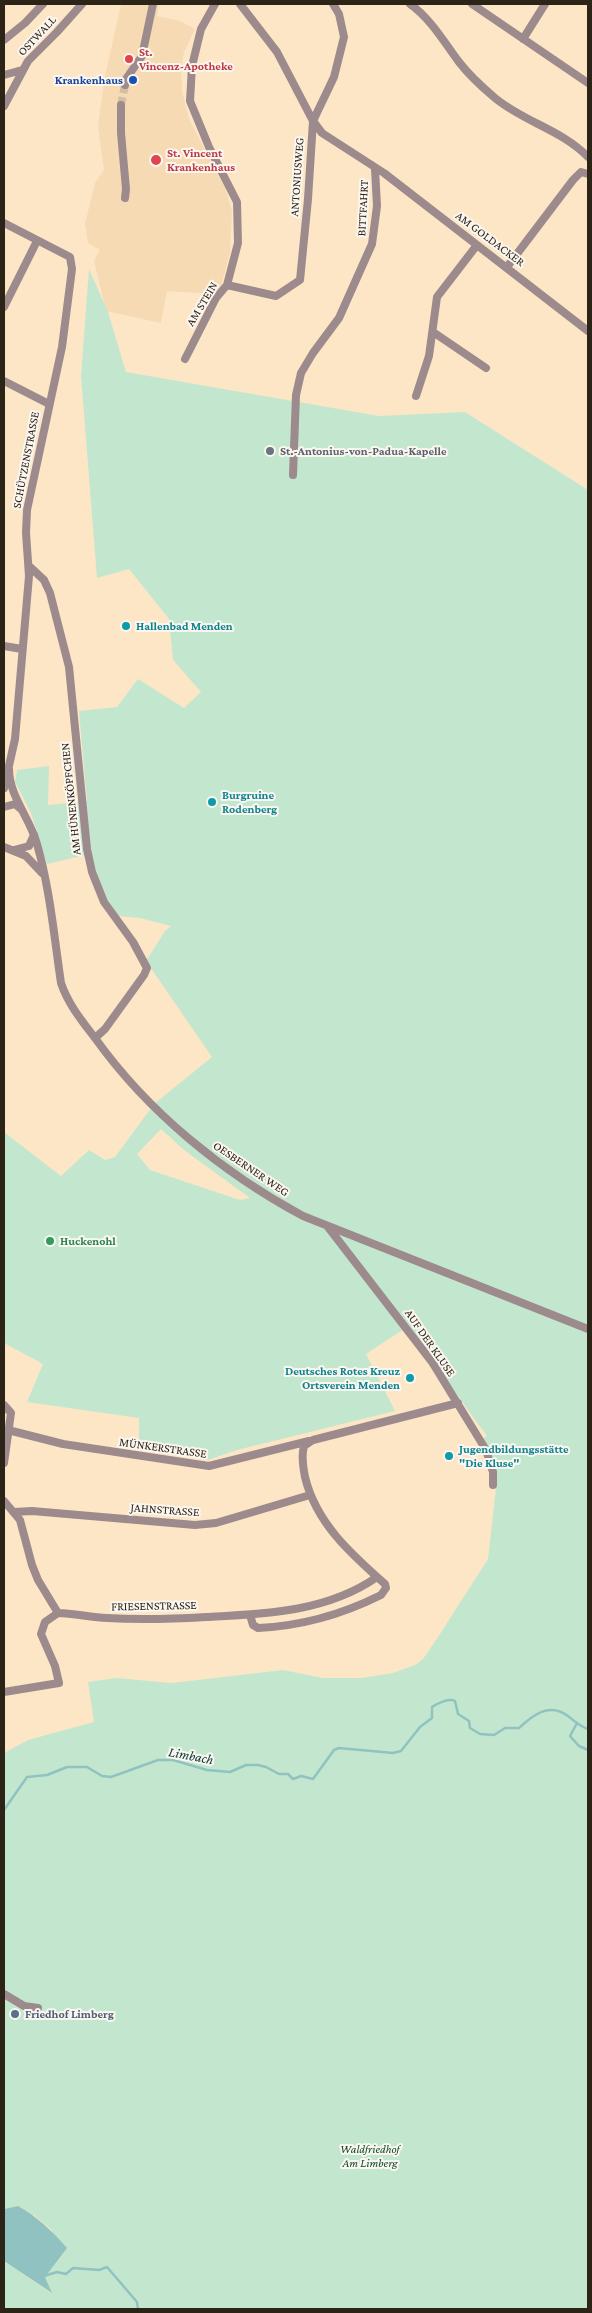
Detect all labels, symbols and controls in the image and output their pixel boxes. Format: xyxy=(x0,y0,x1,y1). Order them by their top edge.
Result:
street label: OSTWALL xyxy=(15,13,59,59)
place label: St. Vincenz-Apotheke xyxy=(139,45,233,73)
marker: St. Vincenz-Apotheke xyxy=(123,53,135,65)
place label: Krankenhaus xyxy=(55,73,123,87)
marker: Krankenhaus xyxy=(127,74,139,86)
street label: ANTONIUSWEG xyxy=(287,137,307,217)
place label: St. Vincent Krankenhaus xyxy=(167,146,235,174)
marker: St. Vincent Krankenhaus xyxy=(149,153,163,167)
street label: BITTFAHRT xyxy=(354,179,372,237)
street label: AM GOLDACKER xyxy=(453,208,527,270)
street label: AM STEIN xyxy=(183,279,221,329)
street label: SCHÜTZENSTRASSE xyxy=(10,410,42,510)
place label: St.-Antonius-von-Padua-Kapelle xyxy=(280,444,447,458)
marker: St.-Antonius-von-Padua-Kapelle xyxy=(264,445,276,457)
place label: Hallenbad Menden xyxy=(136,619,233,633)
marker: Hallenbad Menden xyxy=(120,620,132,632)
street label: AM HÜNENKÖPFCHEN xyxy=(58,742,84,856)
place label: Burgruine Rodenberg xyxy=(222,788,277,816)
marker: Burgruine Rodenberg xyxy=(206,796,218,808)
street label: OESBERNER WEG xyxy=(210,1138,292,1200)
place label: Huckenohl xyxy=(60,1234,116,1248)
marker: Huckenohl xyxy=(44,1235,56,1247)
street label: AUF DER KLUSE xyxy=(402,1307,458,1379)
place label: Deutsches Rotes Kreuz Ortsverein Menden xyxy=(285,1364,400,1392)
marker: Deutsches Rotes Kreuz Ortsverein Menden xyxy=(404,1372,416,1384)
street label: MÜNKERSTRASSE xyxy=(118,1435,208,1461)
place label: Jugendbildungsstätte "Die Kluse" xyxy=(459,1442,569,1470)
marker: Jugendbildungsstätte "Die Kluse" xyxy=(443,1450,455,1462)
street label: JAHNSTRASSE xyxy=(130,1500,200,1520)
street label: FRIESENSTRASSE xyxy=(111,1598,197,1614)
water label: Limbach xyxy=(167,1743,215,1769)
place label: Friedhof Limberg xyxy=(25,2007,114,2021)
marker: Friedhof Limberg xyxy=(9,2008,21,2020)
park label: Waldfriedhof Am Limberg xyxy=(340,2142,400,2170)

